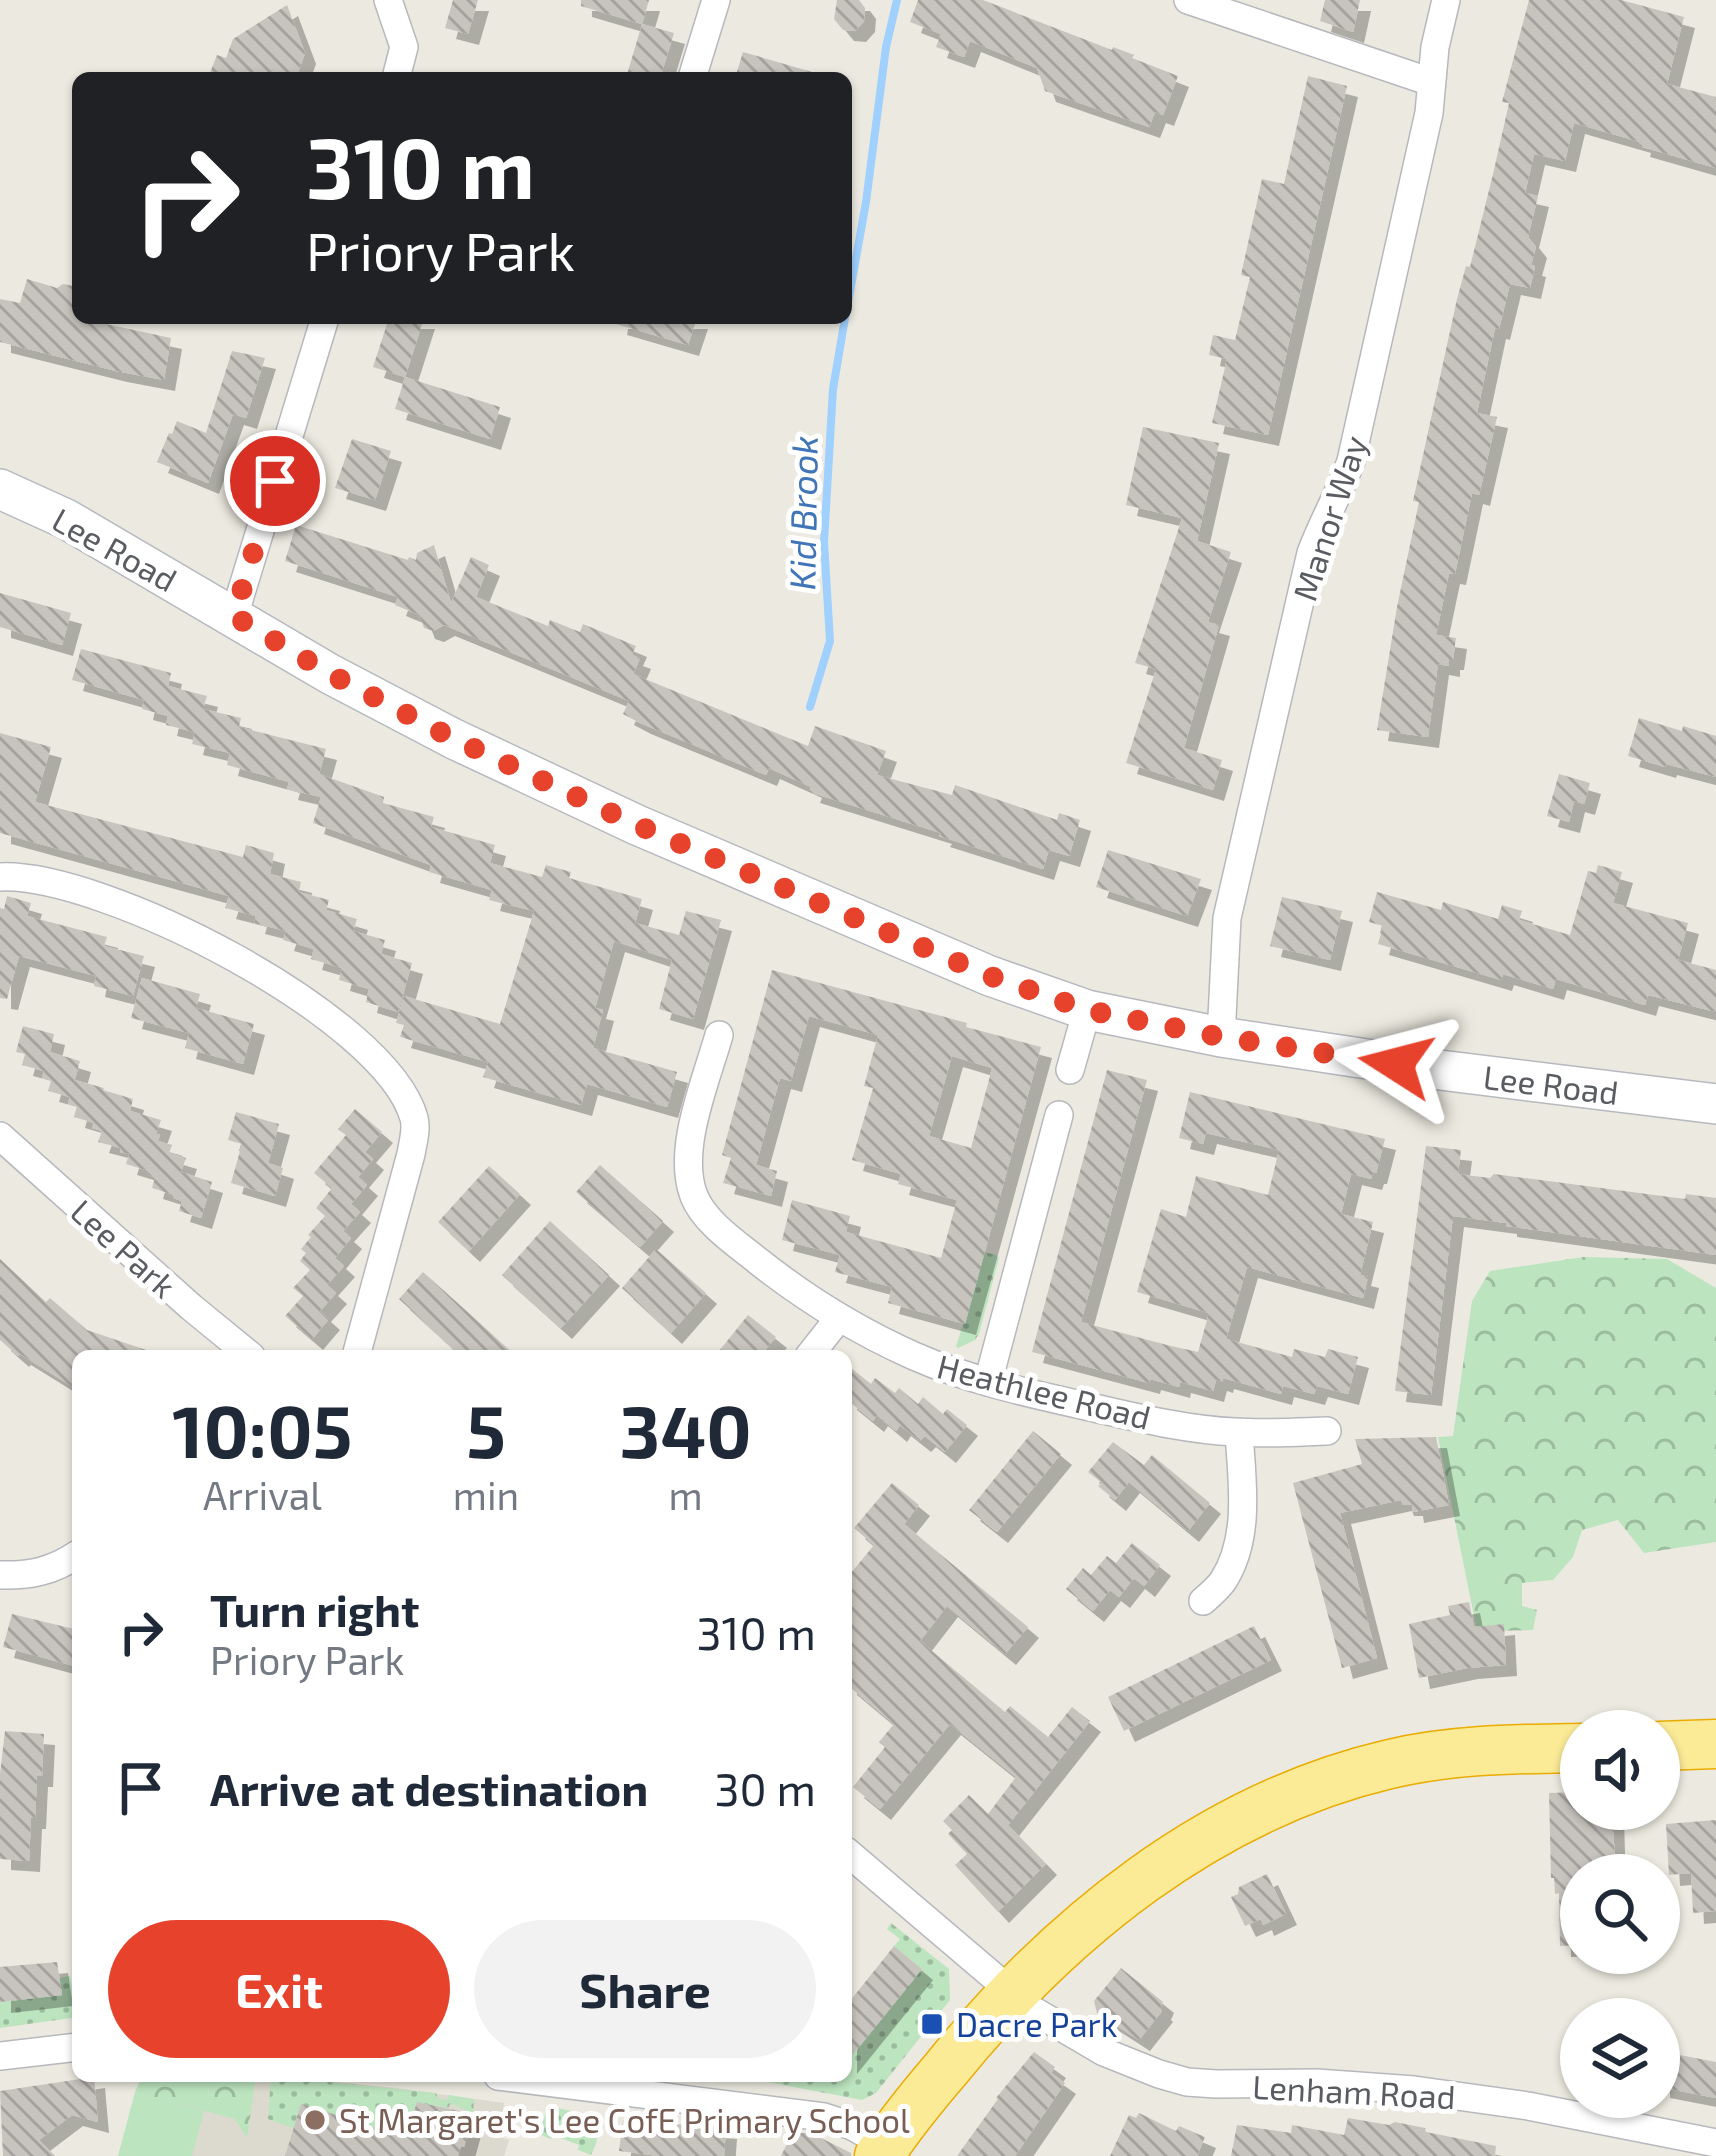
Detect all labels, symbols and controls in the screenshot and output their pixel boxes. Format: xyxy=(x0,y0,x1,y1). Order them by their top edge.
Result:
text: 310 m xyxy=(306,115,535,216)
icon: right xyxy=(108,120,264,276)
text: Priory Park xyxy=(306,217,575,282)
pin xyxy=(224,430,326,532)
street label: Manor Way xyxy=(1284,431,1374,605)
water label: Kid Brook xyxy=(779,435,825,591)
icon: arrive xyxy=(242,448,308,514)
street label: Lee Road xyxy=(46,499,184,599)
position arrow xyxy=(1333,1001,1459,1127)
street label: Lee Road xyxy=(1481,1056,1621,1112)
street label: Lee Park xyxy=(63,1191,185,1306)
street label: Heathlee Road xyxy=(933,1345,1155,1437)
text: 10:05 xyxy=(172,1386,353,1472)
text: 5 xyxy=(466,1386,506,1472)
text: 340 xyxy=(620,1386,752,1472)
text: Arrival xyxy=(203,1471,322,1518)
text: min xyxy=(453,1471,519,1518)
text: m xyxy=(669,1471,703,1518)
text: Turn right xyxy=(210,1582,419,1636)
icon: right xyxy=(108,1599,174,1665)
text: 310 m xyxy=(696,1605,816,1659)
text: Priory Park xyxy=(210,1636,404,1683)
map controls xyxy=(1560,1710,1680,2118)
button: sound xyxy=(1560,1710,1680,1830)
icon: arrive xyxy=(108,1755,174,1821)
text: Arrive at destination xyxy=(210,1761,648,1815)
text: 30 m xyxy=(714,1761,816,1815)
button: search xyxy=(1560,1854,1680,1974)
button: Exit xyxy=(108,1920,450,2058)
button: Share xyxy=(474,1920,816,2058)
button: layers xyxy=(1560,1998,1680,2118)
place label: Dacre Park xyxy=(956,2004,1118,2044)
marker: Dacre Park xyxy=(919,2011,945,2037)
street label: Lenham Road xyxy=(1251,2066,1457,2116)
place label: St Margaret's Lee CofE Primary School xyxy=(339,2100,910,2140)
marker: St Margaret's Lee CofE Primary School xyxy=(302,2107,328,2133)

